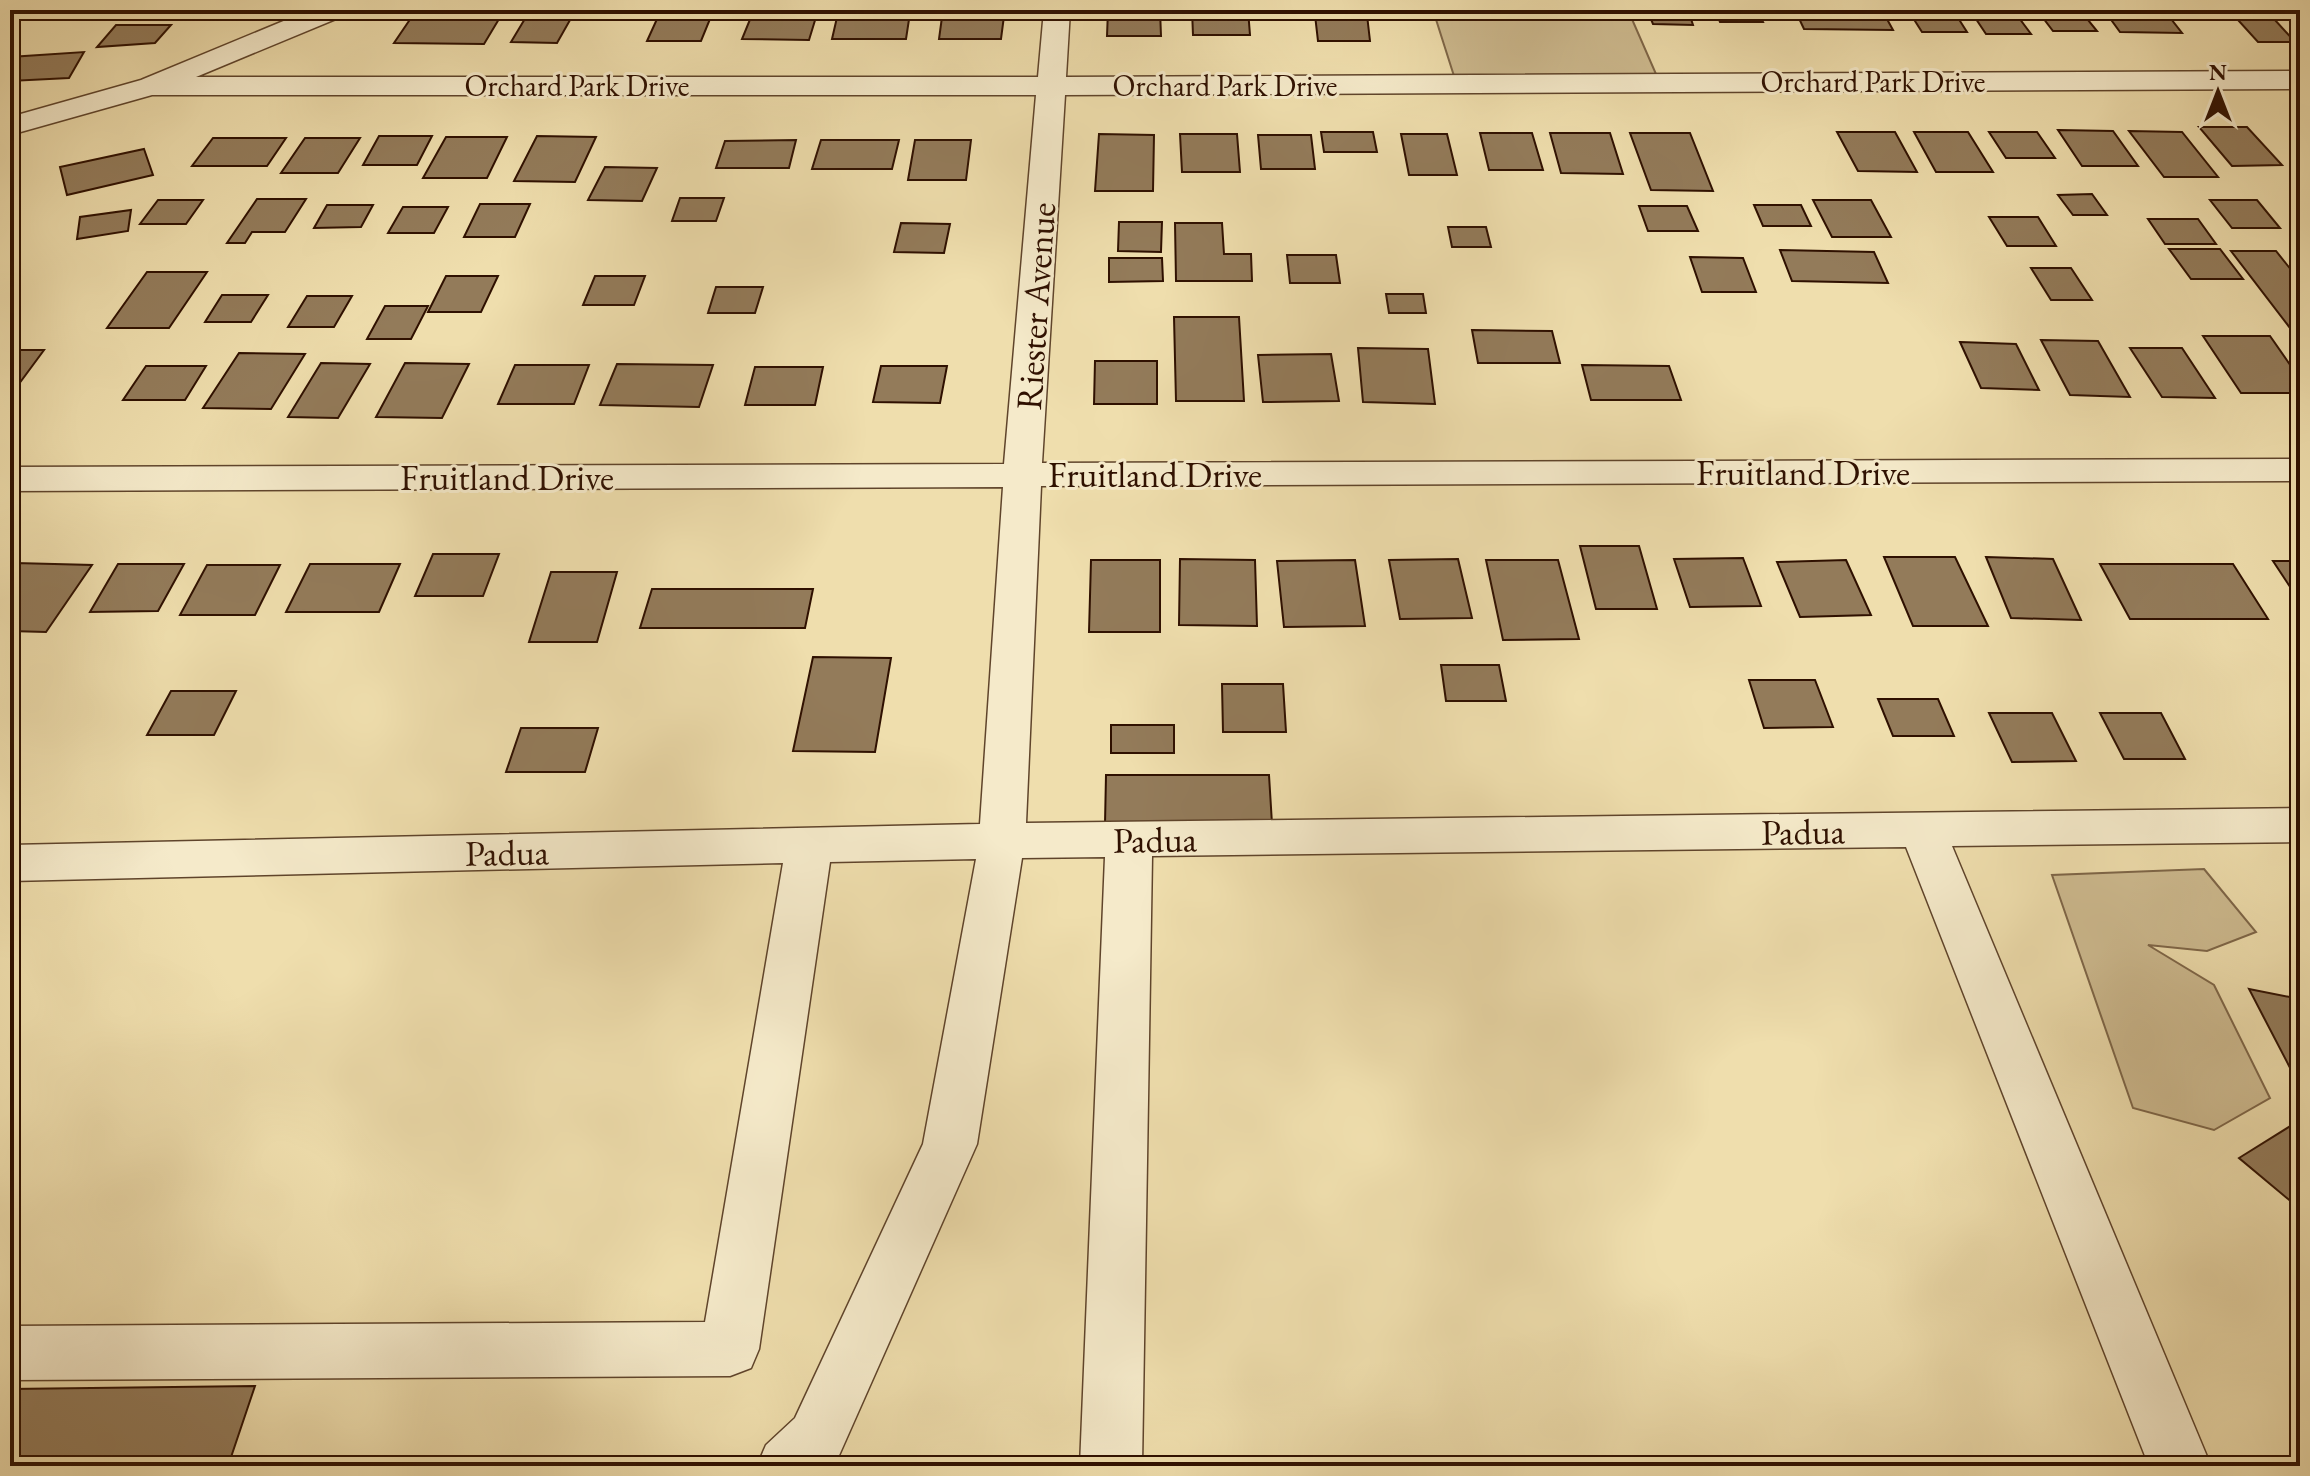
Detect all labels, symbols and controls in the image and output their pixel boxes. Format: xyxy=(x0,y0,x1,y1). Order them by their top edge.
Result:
north arrow xyxy=(2178,52,2258,132)
text: N xyxy=(2209,58,2227,87)
street label: Orchard Park Drive xyxy=(1761,62,1985,101)
street label: Orchard Park Drive xyxy=(465,66,689,105)
street label: Orchard Park Drive xyxy=(1113,66,1337,105)
street label: Riester Avenue xyxy=(1005,201,1066,411)
street label: Fruitland Drive xyxy=(1696,449,1910,496)
street label: Fruitland Drive xyxy=(1048,451,1262,498)
street label: Fruitland Drive xyxy=(400,454,614,501)
street label: Padua xyxy=(1761,807,1846,856)
street label: Padua xyxy=(1113,815,1198,864)
street label: Padua xyxy=(465,828,550,877)

